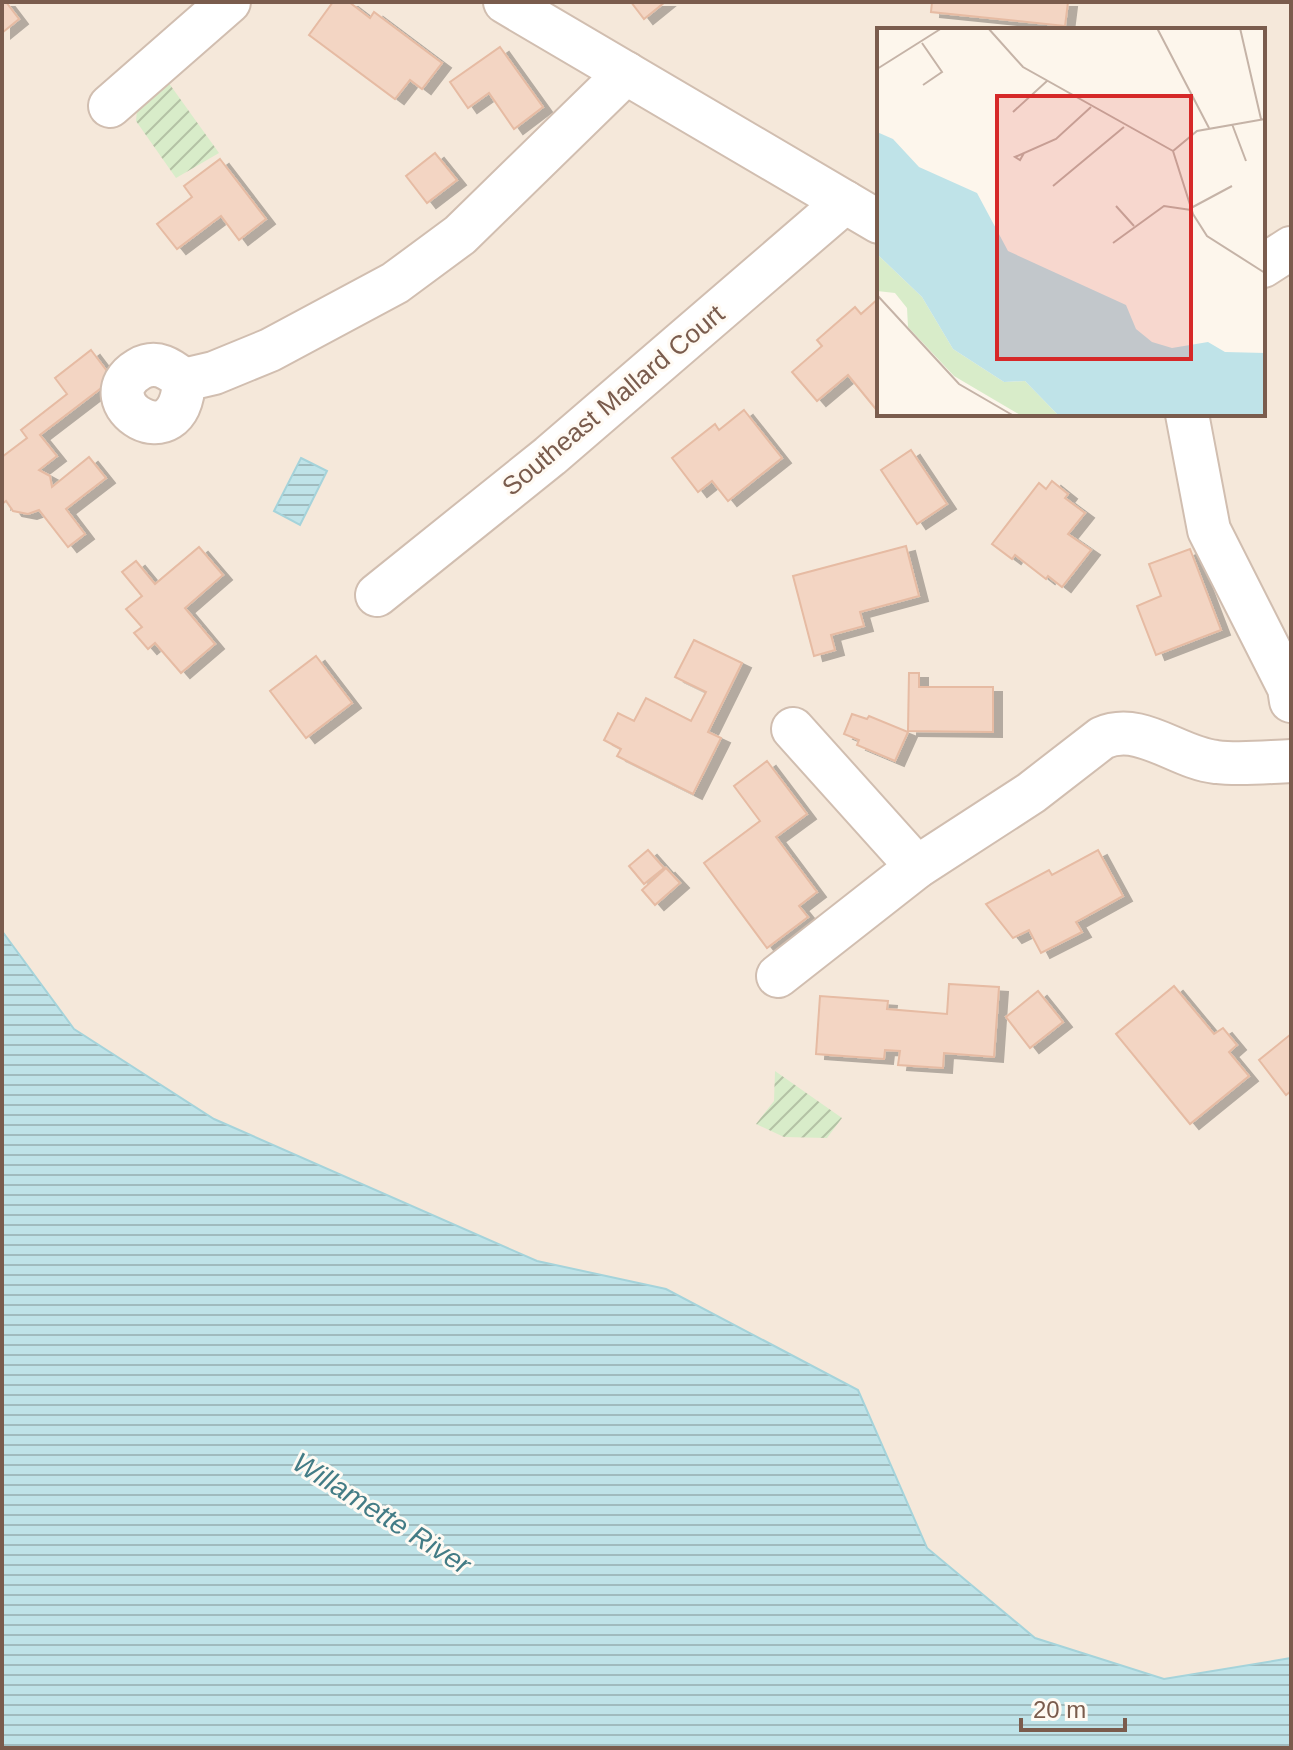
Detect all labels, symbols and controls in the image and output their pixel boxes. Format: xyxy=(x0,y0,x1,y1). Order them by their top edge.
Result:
inset map xyxy=(877,28,1265,416)
street label: Southeast Mallard Court xyxy=(496,298,731,502)
water label: Willamette River xyxy=(287,1446,478,1581)
scale bar xyxy=(1021,1682,1125,1732)
text: 20 m xyxy=(1033,1696,1086,1723)

